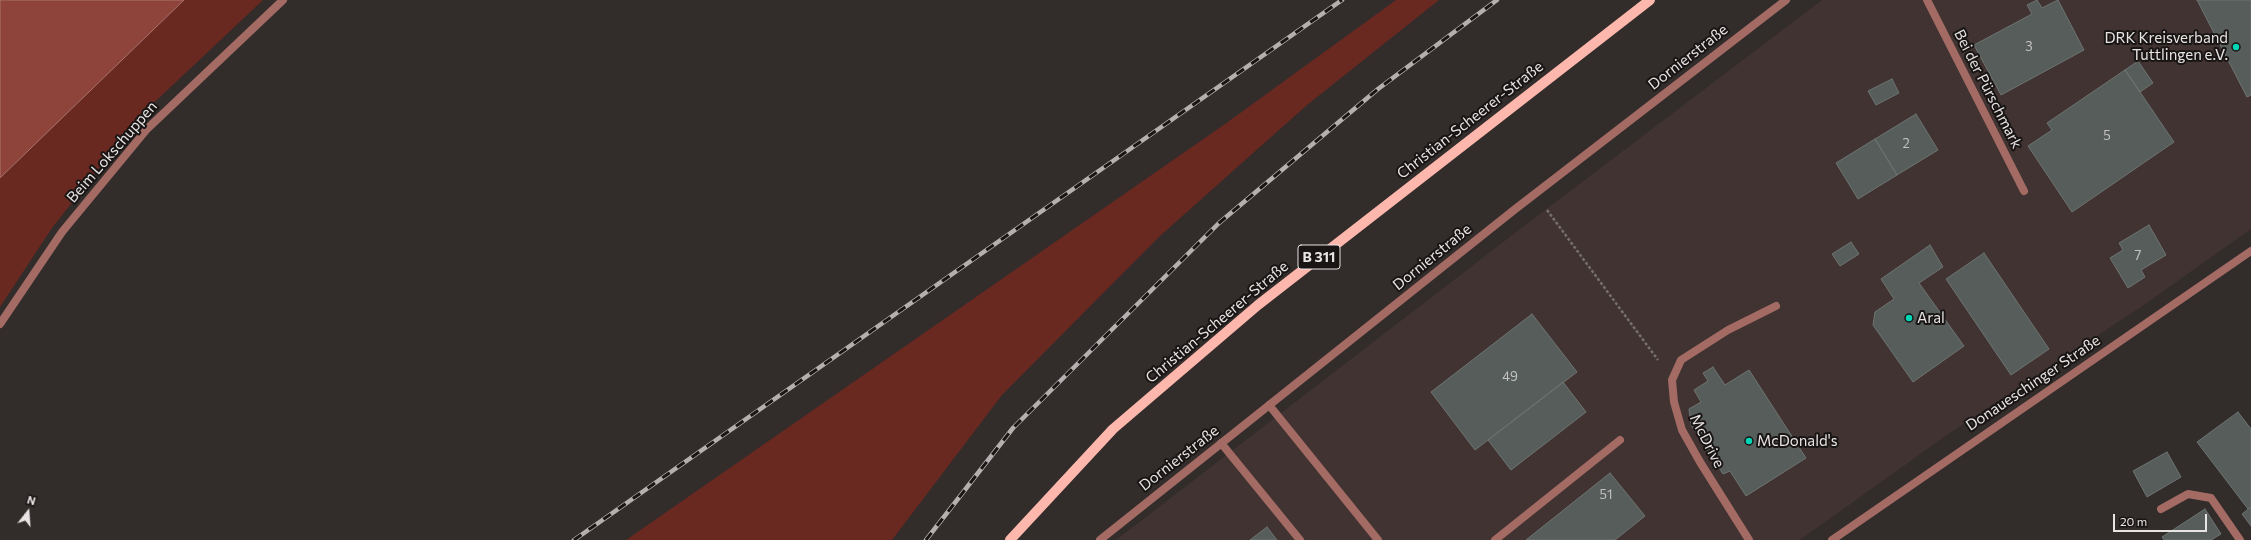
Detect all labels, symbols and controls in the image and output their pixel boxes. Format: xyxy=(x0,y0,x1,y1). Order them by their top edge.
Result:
street label: Dornierstraße xyxy=(1645,20,1731,94)
street label: Bei der Pürschmark xyxy=(1950,26,2026,152)
place label: DRK Kreisverband Tuttlingen e.V. xyxy=(2104,29,2228,64)
house number: 3 xyxy=(2025,39,2033,55)
marker: DRK Kreisverband Tuttlingen e.V. xyxy=(2231,42,2241,52)
street label: Christian-Scheerer-Straße xyxy=(1393,57,1547,183)
street label: Beim Lokschuppen xyxy=(63,98,161,206)
house number: 5 xyxy=(2103,128,2111,144)
house number: 2 xyxy=(1902,136,1910,152)
street label: Dornierstraße xyxy=(1389,220,1475,294)
road number: B 311 xyxy=(1298,245,1340,269)
house number: 7 xyxy=(2135,248,2141,264)
street label: Christian-Scheerer-Straße xyxy=(1142,257,1292,387)
place label: Aral xyxy=(1917,309,1945,327)
marker: Aral xyxy=(1904,313,1914,323)
street label: Donaueschinger Straße xyxy=(1962,331,2104,435)
house number: 49 xyxy=(1502,369,1518,385)
street label: McDrive xyxy=(1686,411,1728,471)
street label: Dornierstraße xyxy=(1136,421,1222,495)
place label: McDonald's xyxy=(1757,432,1838,450)
marker: McDonald's xyxy=(1744,436,1754,446)
house number: 51 xyxy=(1599,487,1613,503)
north arrow xyxy=(8,492,48,532)
text: N xyxy=(26,493,37,507)
scale bar xyxy=(2115,506,2209,532)
text: 20 m xyxy=(2120,514,2147,528)

